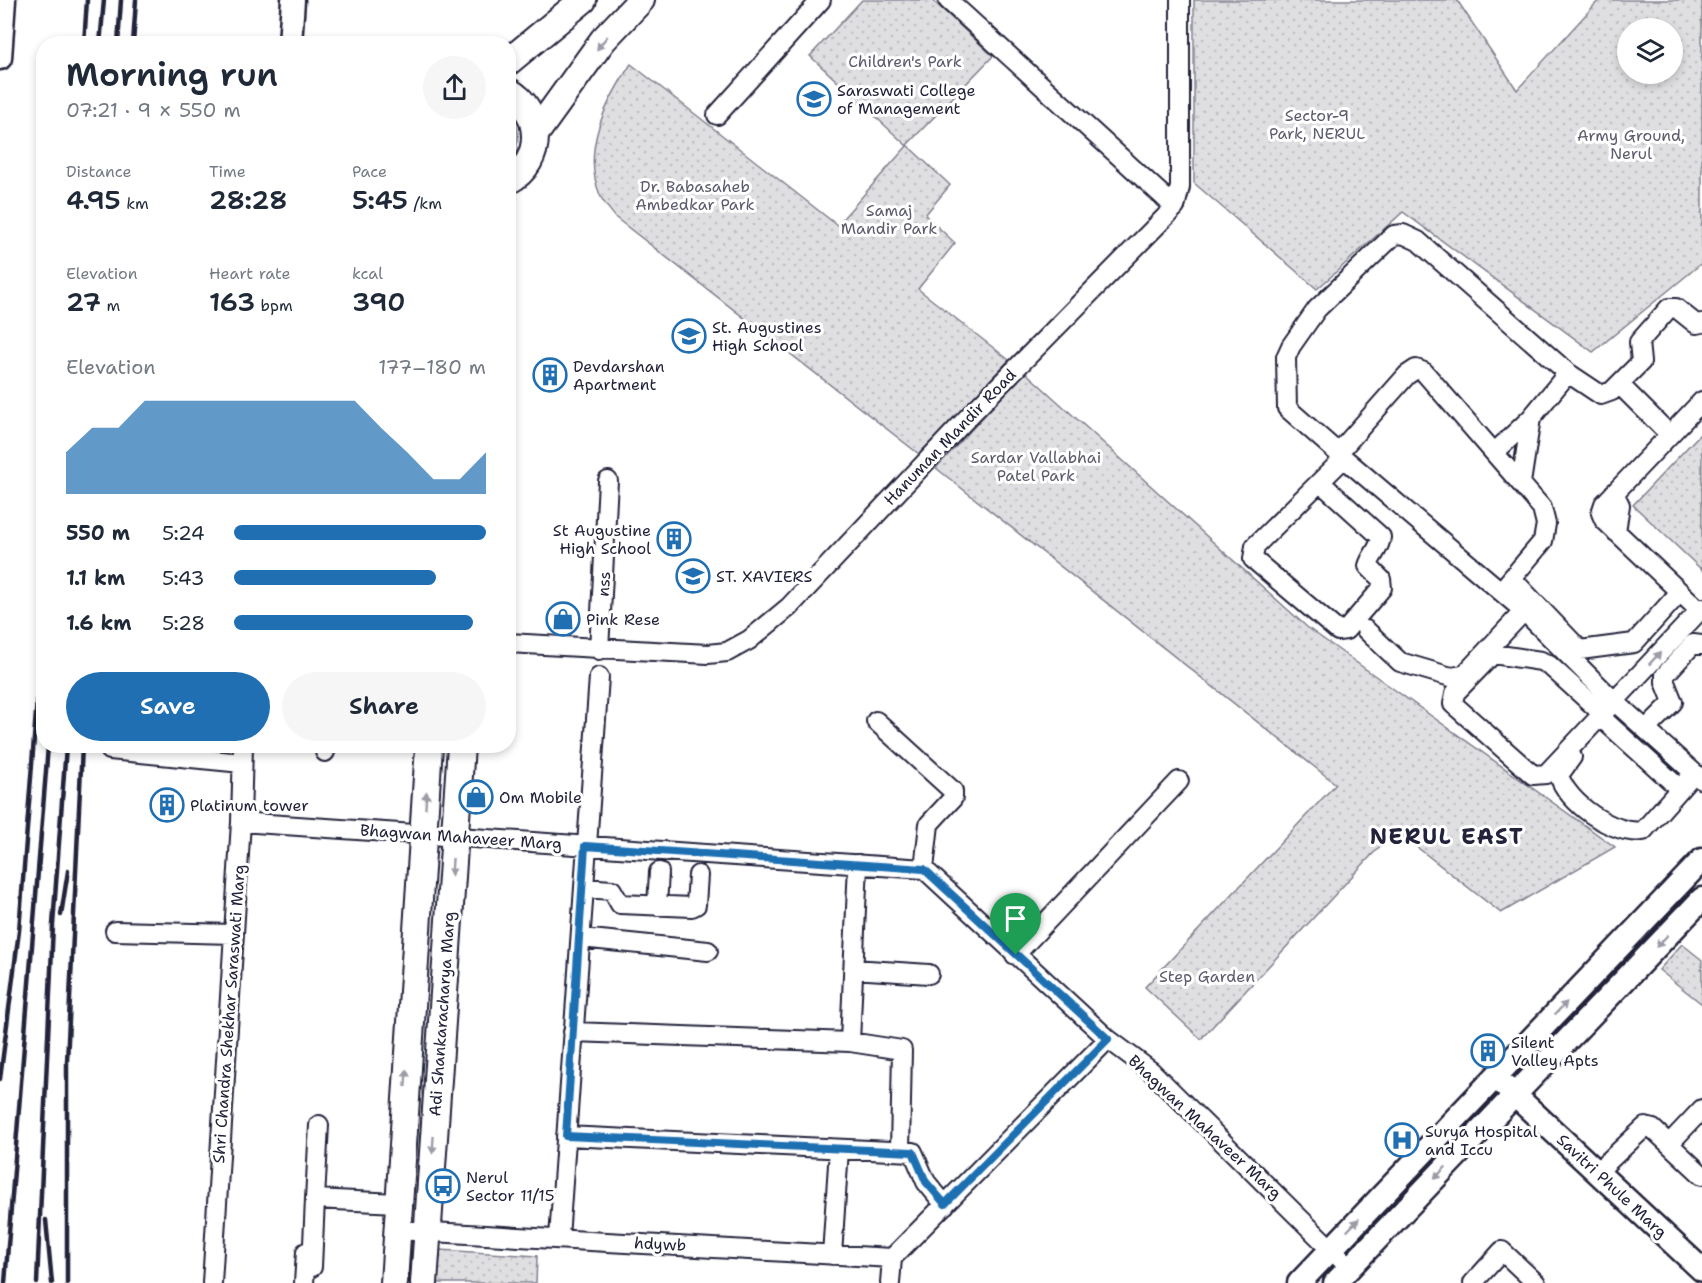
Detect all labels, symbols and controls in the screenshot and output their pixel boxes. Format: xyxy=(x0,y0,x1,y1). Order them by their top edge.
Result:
map controls xyxy=(1617,18,1683,84)
button: layers xyxy=(1617,18,1683,84)
one-way arrow xyxy=(596,36,608,51)
park label: Children's Park xyxy=(848,51,962,72)
text: Morning run xyxy=(66,52,278,97)
button: share xyxy=(423,56,486,119)
place label: Saraswati College of Management xyxy=(837,80,976,119)
school or university icon: Saraswati College of Management xyxy=(796,81,832,117)
text: 07:21 · 9 × 550 m xyxy=(66,97,241,123)
park label: Sector-9 Park, NERUL xyxy=(1269,105,1365,144)
park label: Army Ground, Nerul xyxy=(1577,125,1685,164)
text: Distance xyxy=(66,161,132,182)
text: Time xyxy=(209,161,246,182)
text: Pace xyxy=(352,161,387,182)
park label: Dr. Babasaheb Ambedkar Park xyxy=(635,176,755,215)
text: 4.95 xyxy=(66,182,121,217)
text: 28:28 xyxy=(209,182,287,217)
text: 5:45 xyxy=(352,182,408,217)
text: km xyxy=(121,193,149,214)
text: /km xyxy=(408,193,442,214)
park label: Samaj Mandir Park xyxy=(841,200,937,239)
text: Elevation xyxy=(66,263,138,284)
text: Heart rate xyxy=(209,263,291,284)
text: kcal xyxy=(352,263,383,284)
text: 27 xyxy=(66,284,101,319)
text: 163 xyxy=(209,284,255,319)
text: 390 xyxy=(352,284,405,319)
text: m xyxy=(101,295,120,316)
text: bpm xyxy=(255,295,293,316)
place label: St. Augustines High School xyxy=(712,317,822,356)
school or university icon: St. Augustines High School xyxy=(671,318,707,354)
text: Elevation xyxy=(66,354,156,380)
text: 177–180 m xyxy=(378,354,486,380)
place label: Devdarshan Apartment xyxy=(573,356,665,395)
building icon: Devdarshan Apartment xyxy=(532,357,568,393)
street label: Hanuman Mandir Road xyxy=(879,364,1021,510)
park label: Sardar Vallabhai Patel Park xyxy=(971,447,1101,486)
text: 550 m xyxy=(66,520,130,546)
text: 5:24 xyxy=(162,520,205,546)
place label: St Augustine High School xyxy=(553,520,651,559)
building icon: St Augustine High School xyxy=(656,521,692,557)
school or university icon: ST. XAVIERS xyxy=(675,558,711,594)
text: 1.1 km xyxy=(66,565,125,591)
text: 5:43 xyxy=(162,565,204,591)
place label: ST. XAVIERS xyxy=(716,566,813,587)
street label: nss xyxy=(593,571,615,597)
shop icon: Pink Rese xyxy=(545,601,581,637)
place label: Pink Rese xyxy=(586,609,660,630)
text: 1.6 km xyxy=(66,610,132,636)
text: 5:28 xyxy=(162,610,205,636)
one-way arrow xyxy=(1647,652,1661,666)
button: Save xyxy=(66,672,270,741)
button: Share xyxy=(282,672,486,741)
shop icon: Om Mobile xyxy=(458,779,494,815)
building icon: Platinum tower xyxy=(149,787,185,823)
place label: Om Mobile xyxy=(499,787,582,808)
one-way arrow xyxy=(421,790,430,809)
place label: Platinum tower xyxy=(190,795,309,816)
street label: Bhagwan Mahaveer Marg xyxy=(359,819,563,855)
district label: NERUL EAST xyxy=(1370,822,1524,851)
one-way arrow xyxy=(447,857,456,876)
street label: Shri Chandra Shekhar Saraswati Marg xyxy=(208,864,250,1164)
pin xyxy=(990,893,1041,955)
icon: arrive xyxy=(999,902,1032,935)
street label: Adi Shankaracharya Marg xyxy=(424,911,460,1117)
one-way arrow xyxy=(1655,934,1669,948)
park label: Step Garden xyxy=(1159,966,1255,987)
one-way arrow xyxy=(1553,1002,1567,1016)
place label: Silent Valley Apts xyxy=(1511,1032,1599,1071)
building icon: Silent Valley Apts xyxy=(1470,1033,1506,1069)
street label: Bhagwan Mahaveer Marg xyxy=(1124,1050,1286,1204)
one-way arrow xyxy=(401,1068,411,1087)
place label: Surya Hospital and Iccu xyxy=(1425,1121,1538,1160)
hospital icon: Surya Hospital and Iccu xyxy=(1384,1122,1420,1158)
street label: Savitri Phule Marg xyxy=(1552,1129,1672,1243)
one-way arrow xyxy=(428,1136,438,1155)
one-way arrow xyxy=(1433,1166,1447,1181)
place label: Nerul Sector 11/15 xyxy=(466,1167,554,1206)
bus stop icon: Nerul Sector 11/15 xyxy=(425,1168,461,1204)
one-way arrow xyxy=(1346,1219,1360,1233)
street label: hdywb xyxy=(633,1232,687,1256)

